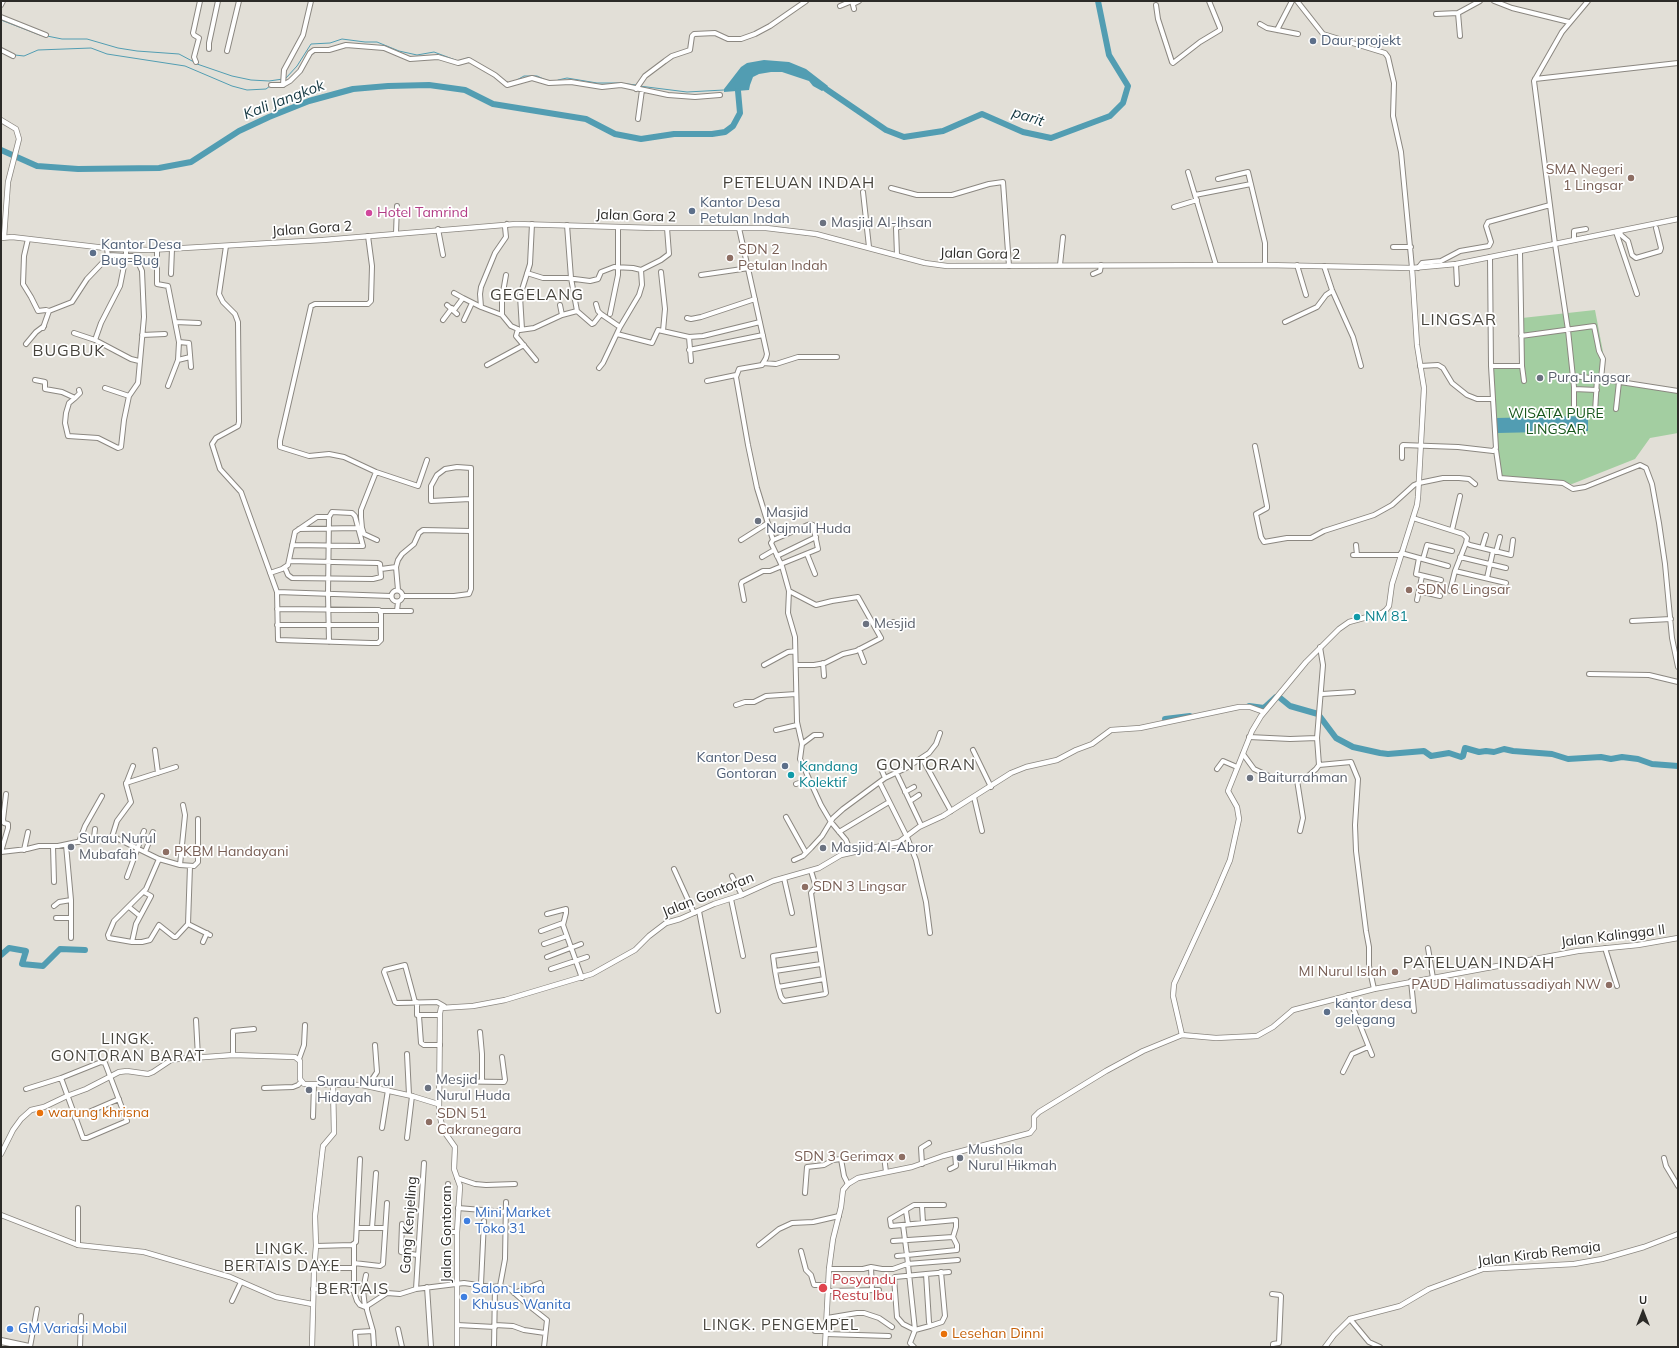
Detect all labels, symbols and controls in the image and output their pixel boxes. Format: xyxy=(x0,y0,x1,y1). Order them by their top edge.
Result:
place label: Daur projekt xyxy=(1321,33,1401,49)
marker: Daur projekt xyxy=(1308,36,1318,46)
water label: Kali Jangkok xyxy=(241,76,327,124)
water label: parit xyxy=(1010,103,1046,131)
place label: SMA Negeri 1 Lingsar xyxy=(1546,162,1623,194)
district label: PETELUAN INDAH xyxy=(723,173,875,193)
marker: SMA Negeri 1 Lingsar xyxy=(1626,173,1636,183)
place label: Kantor Desa Petulan Indah xyxy=(700,195,790,228)
place label: Hotel Tamrind xyxy=(377,205,468,221)
street label: Jalan Gora 2 xyxy=(596,206,676,226)
marker: Kantor Desa Petulan Indah xyxy=(687,206,697,216)
marker: Hotel Tamrind xyxy=(364,208,374,218)
place label: Masjid Al-Ihsan xyxy=(831,215,932,231)
street label: Jalan Gora 2 xyxy=(271,218,353,240)
marker: Masjid Al-Ihsan xyxy=(818,218,828,228)
place label: Kantor Desa Bug-Bug xyxy=(101,237,181,270)
place label: SDN 2 Petulan Indah xyxy=(738,242,828,274)
street label: Jalan Gora 2 xyxy=(940,245,1020,263)
marker: Kantor Desa Bug-Bug xyxy=(88,248,98,258)
marker: SDN 2 Petulan Indah xyxy=(725,253,735,263)
district label: GEGELANG xyxy=(490,285,584,305)
district label: LINGSAR xyxy=(1421,310,1497,330)
district label: BUGBUK xyxy=(33,341,105,361)
place label: Pura Lingsar xyxy=(1548,370,1630,386)
marker: Pura Lingsar xyxy=(1535,373,1545,383)
park label: WISATA PURE LINGSAR xyxy=(1508,406,1604,438)
place label: Masjid Najmul Huda xyxy=(766,505,851,538)
marker: Masjid Najmul Huda xyxy=(753,516,763,526)
place label: SDN 6 Lingsar xyxy=(1417,582,1510,598)
marker: SDN 6 Lingsar xyxy=(1404,585,1414,595)
place label: NM 81 xyxy=(1365,609,1408,625)
marker: NM 81 xyxy=(1352,612,1362,622)
place label: Mesjid xyxy=(874,616,916,632)
marker: Mesjid xyxy=(861,619,871,629)
place label: Kantor Desa Gontoran xyxy=(697,750,777,782)
district label: GONTORAN xyxy=(876,755,976,775)
place label: Kandang Kolektif xyxy=(799,759,858,792)
marker: Kantor Desa Gontoran xyxy=(780,761,790,771)
marker: Kandang Kolektif xyxy=(786,770,796,780)
place label: Baiturrahman xyxy=(1258,770,1348,786)
marker: Baiturrahman xyxy=(1245,773,1255,783)
place label: Surau Nurul Mubafah xyxy=(79,831,156,864)
place label: Masjid Al-Abror xyxy=(831,840,933,856)
marker: Surau Nurul Mubafah xyxy=(66,842,76,852)
marker: Masjid Al-Abror xyxy=(818,843,828,853)
place label: PKBM Handayani xyxy=(174,844,288,860)
marker: PKBM Handayani xyxy=(161,847,171,857)
street label: Jalan Gontoran xyxy=(660,869,756,921)
place label: SDN 3 Lingsar xyxy=(813,879,906,895)
marker: SDN 3 Lingsar xyxy=(800,882,810,892)
street label: Jalan Kalingga II xyxy=(1560,921,1666,951)
district label: PATELUAN INDAH xyxy=(1403,953,1555,973)
place label: MI Nurul Islah xyxy=(1299,964,1387,980)
marker: MI Nurul Islah xyxy=(1390,967,1400,977)
place label: PAUD Halimatussadiyah NW xyxy=(1411,977,1601,993)
marker: PAUD Halimatussadiyah NW xyxy=(1604,980,1614,990)
place label: kantor desa gelegang xyxy=(1335,996,1412,1028)
marker: kantor desa gelegang xyxy=(1322,1007,1332,1017)
district label: LINGK. GONTORAN BARAT xyxy=(51,1030,205,1065)
place label: Mesjid Nurul Huda xyxy=(436,1072,510,1104)
place label: Surau Nurul Hidayah xyxy=(317,1074,394,1106)
marker: Mesjid Nurul Huda xyxy=(423,1083,433,1093)
marker: Surau Nurul Hidayah xyxy=(304,1085,314,1095)
place label: warung khrisna xyxy=(48,1105,149,1121)
place label: SDN 51 Cakranegara xyxy=(437,1106,521,1138)
marker: warung khrisna xyxy=(35,1108,45,1118)
marker: SDN 51 Cakranegara xyxy=(424,1117,434,1127)
place label: Mushola Nurul Hikmah xyxy=(968,1142,1057,1174)
place label: SDN 3 Gerimax xyxy=(794,1149,894,1165)
marker: SDN 3 Gerimax xyxy=(897,1152,907,1162)
marker: Mushola Nurul Hikmah xyxy=(955,1153,965,1163)
street label: Gang Kenjeling xyxy=(397,1176,421,1274)
street label: Jalan Gontoran xyxy=(439,1185,455,1283)
place label: Mini Market Toko 31 xyxy=(475,1205,551,1238)
marker: Mini Market Toko 31 xyxy=(462,1216,472,1226)
street label: Jalan Kirab Remaja xyxy=(1477,1238,1601,1270)
district label: LINGK. BERTAIS DAYE xyxy=(224,1240,340,1275)
place label: Posyandu Restu Ibu xyxy=(832,1272,896,1304)
district label: BERTAIS xyxy=(317,1279,389,1299)
place label: Salon Libra Khusus Wanita xyxy=(472,1281,571,1314)
marker: Posyandu Restu Ibu xyxy=(817,1282,829,1294)
marker: Salon Libra Khusus Wanita xyxy=(459,1292,469,1302)
north arrow xyxy=(1623,1292,1663,1332)
text: U xyxy=(1639,1293,1647,1307)
district label: LINGK. PENGEMPEL xyxy=(703,1316,859,1334)
place label: GM Variasi Mobil xyxy=(18,1321,127,1337)
marker: GM Variasi Mobil xyxy=(5,1324,15,1334)
place label: Lesehan Dinni xyxy=(952,1326,1044,1342)
marker: Lesehan Dinni xyxy=(939,1329,949,1339)

